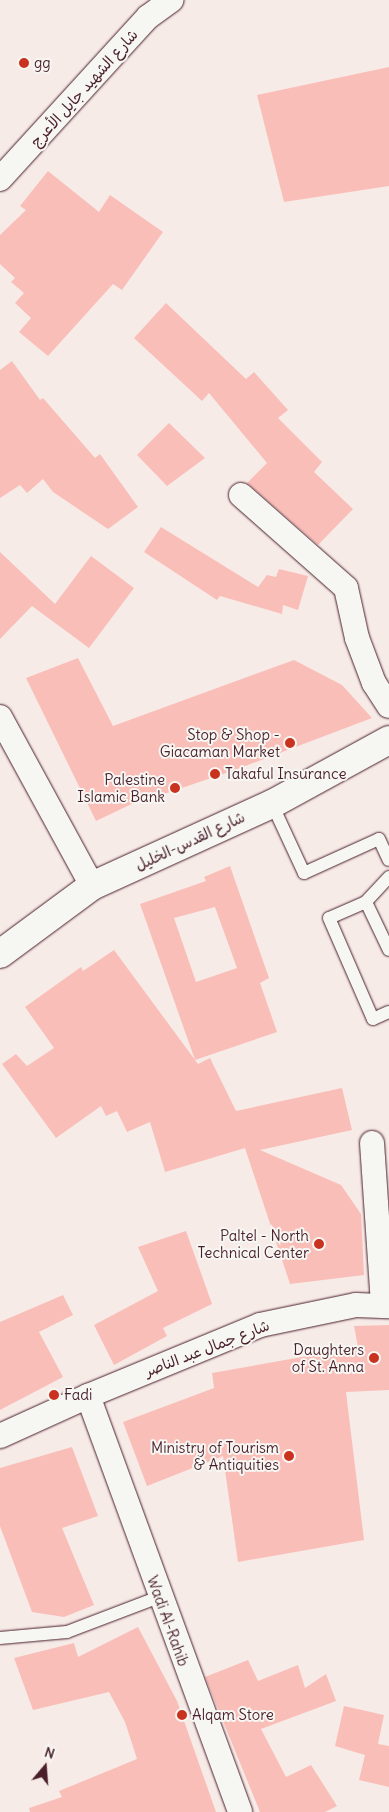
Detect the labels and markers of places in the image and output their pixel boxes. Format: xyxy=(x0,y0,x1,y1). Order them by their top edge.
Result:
place label: gg xyxy=(34,54,51,72)
marker: gg xyxy=(18,57,30,69)
place label: Stop & Shop - Giacaman Market xyxy=(160,725,280,760)
marker: Stop & Shop - Giacaman Market xyxy=(284,737,296,749)
place label: Takaful Insurance xyxy=(225,765,346,783)
marker: Takaful Insurance xyxy=(209,768,221,780)
place label: Palestine Islamic Bank xyxy=(77,770,165,805)
marker: Palestine Islamic Bank xyxy=(169,782,181,794)
place label: Paltel - North Technical Center xyxy=(198,1226,309,1261)
marker: Paltel - North Technical Center xyxy=(313,1238,325,1250)
place label: Daughters of St. Anna xyxy=(292,1340,364,1375)
marker: Daughters of St. Anna xyxy=(368,1352,380,1364)
place label: Fadi xyxy=(64,1386,92,1404)
marker: Fadi xyxy=(48,1389,60,1401)
place label: Ministry of Tourism & Antiquities xyxy=(151,1438,279,1473)
marker: Ministry of Tourism & Antiquities xyxy=(283,1450,295,1462)
place label: Alqam Store xyxy=(192,1706,274,1724)
marker: Alqam Store xyxy=(176,1709,188,1721)

